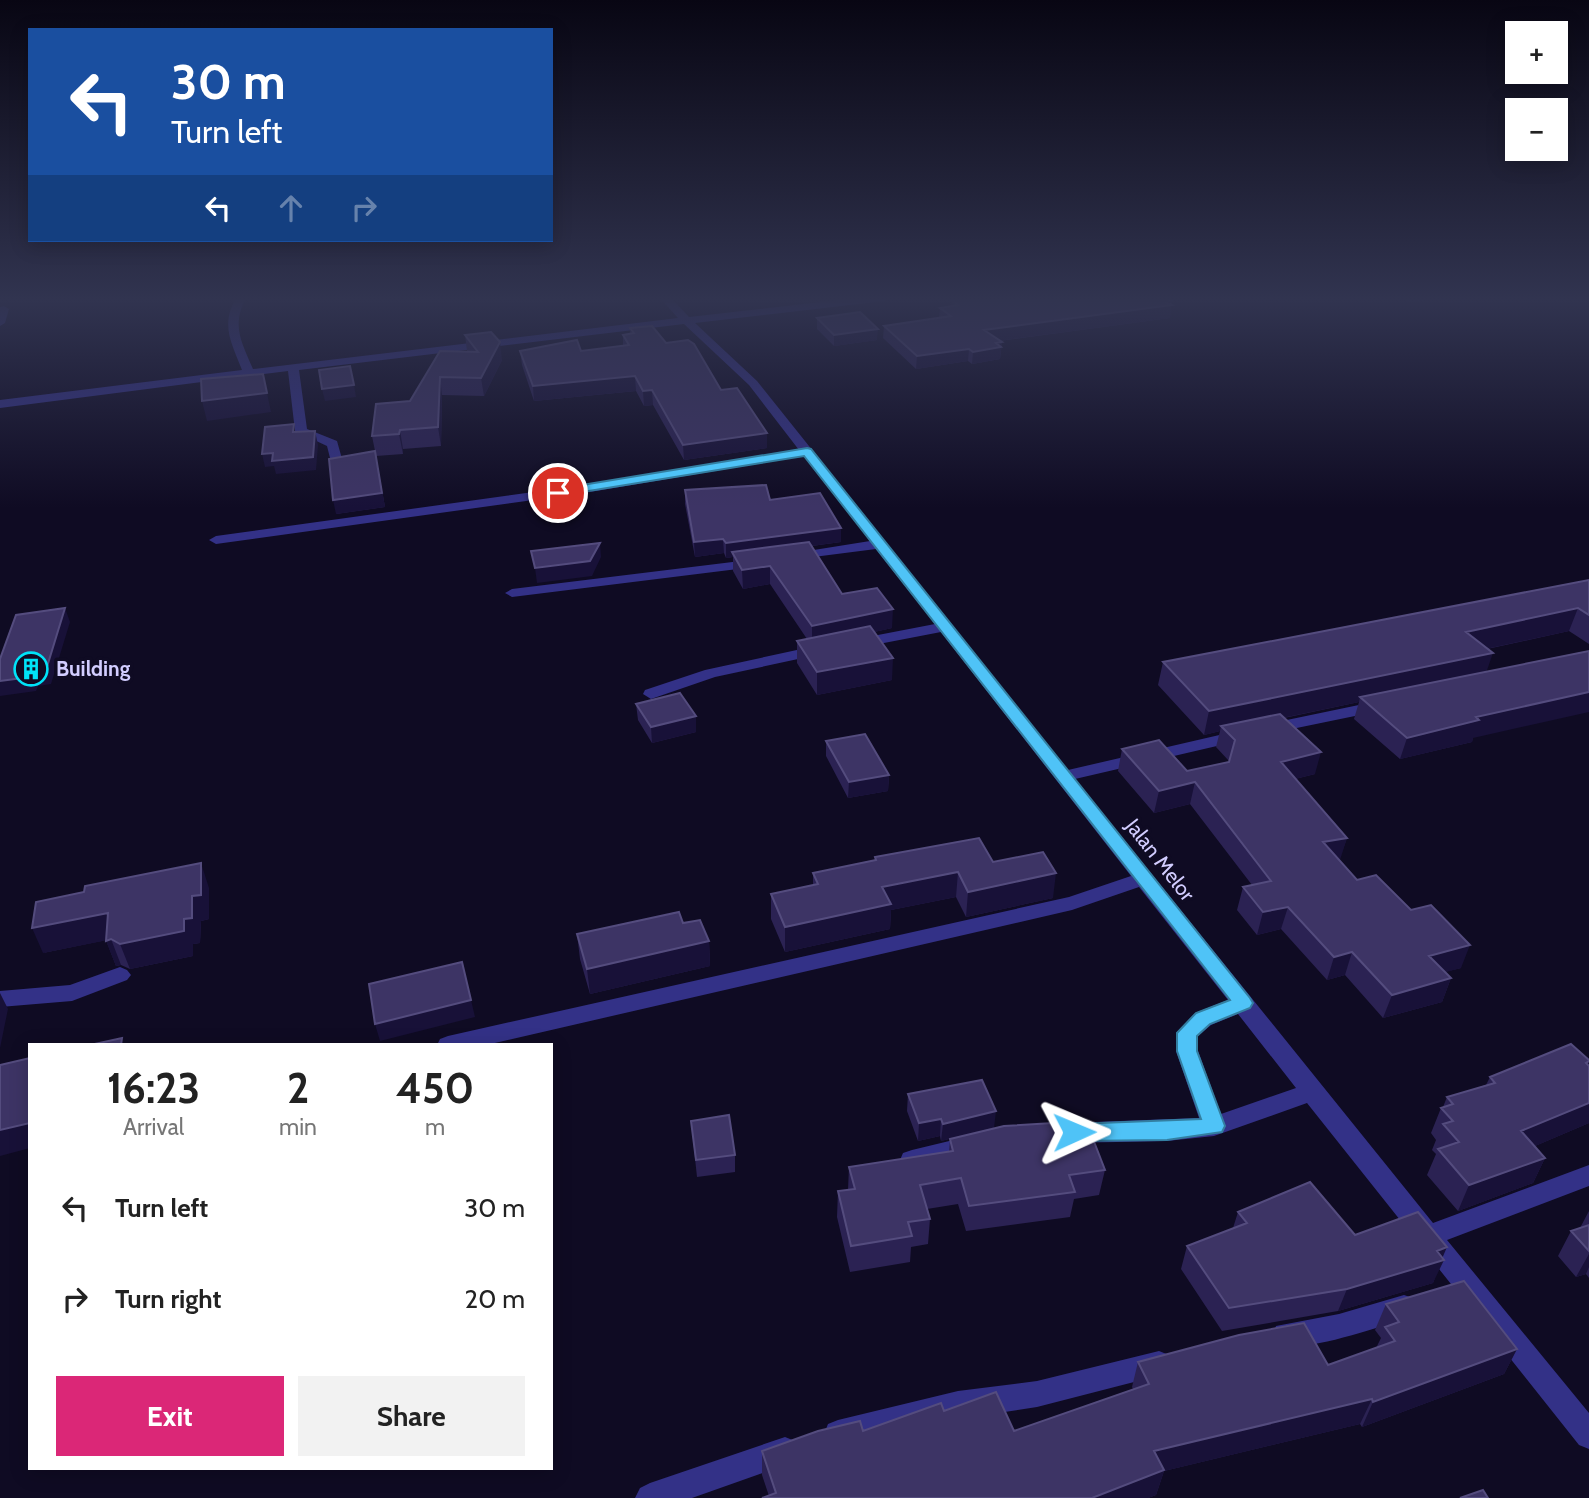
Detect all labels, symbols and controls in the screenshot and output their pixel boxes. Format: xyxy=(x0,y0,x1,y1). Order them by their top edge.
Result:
map controls xyxy=(1505,21,1568,161)
button: + xyxy=(1505,21,1568,84)
text: 30 m xyxy=(171,52,286,111)
icon: left xyxy=(56,56,147,147)
button: − xyxy=(1505,98,1568,161)
text: Turn left xyxy=(171,112,282,151)
icon: left xyxy=(199,189,237,227)
icon: ahead xyxy=(272,189,310,227)
icon: right xyxy=(345,189,383,227)
pin xyxy=(528,463,588,523)
icon: arrive xyxy=(539,474,577,512)
building icon: Building xyxy=(12,650,50,688)
place label: Building xyxy=(56,656,131,681)
street label: Jalan Melor xyxy=(1120,813,1200,906)
text: 16:23 xyxy=(107,1062,200,1114)
text: 2 xyxy=(287,1062,309,1114)
text: 450 xyxy=(396,1062,474,1114)
position arrow xyxy=(1037,1095,1111,1169)
text: Arrival xyxy=(123,1113,184,1141)
text: min xyxy=(279,1113,317,1141)
text: m xyxy=(425,1113,445,1141)
icon: left xyxy=(56,1189,94,1227)
text: Turn left xyxy=(115,1192,208,1224)
text: 30 m xyxy=(464,1192,525,1224)
icon: right xyxy=(56,1280,94,1318)
text: Turn right xyxy=(115,1283,221,1315)
text: 20 m xyxy=(465,1283,525,1315)
button: Exit xyxy=(56,1376,284,1456)
button: Share xyxy=(298,1376,525,1456)

